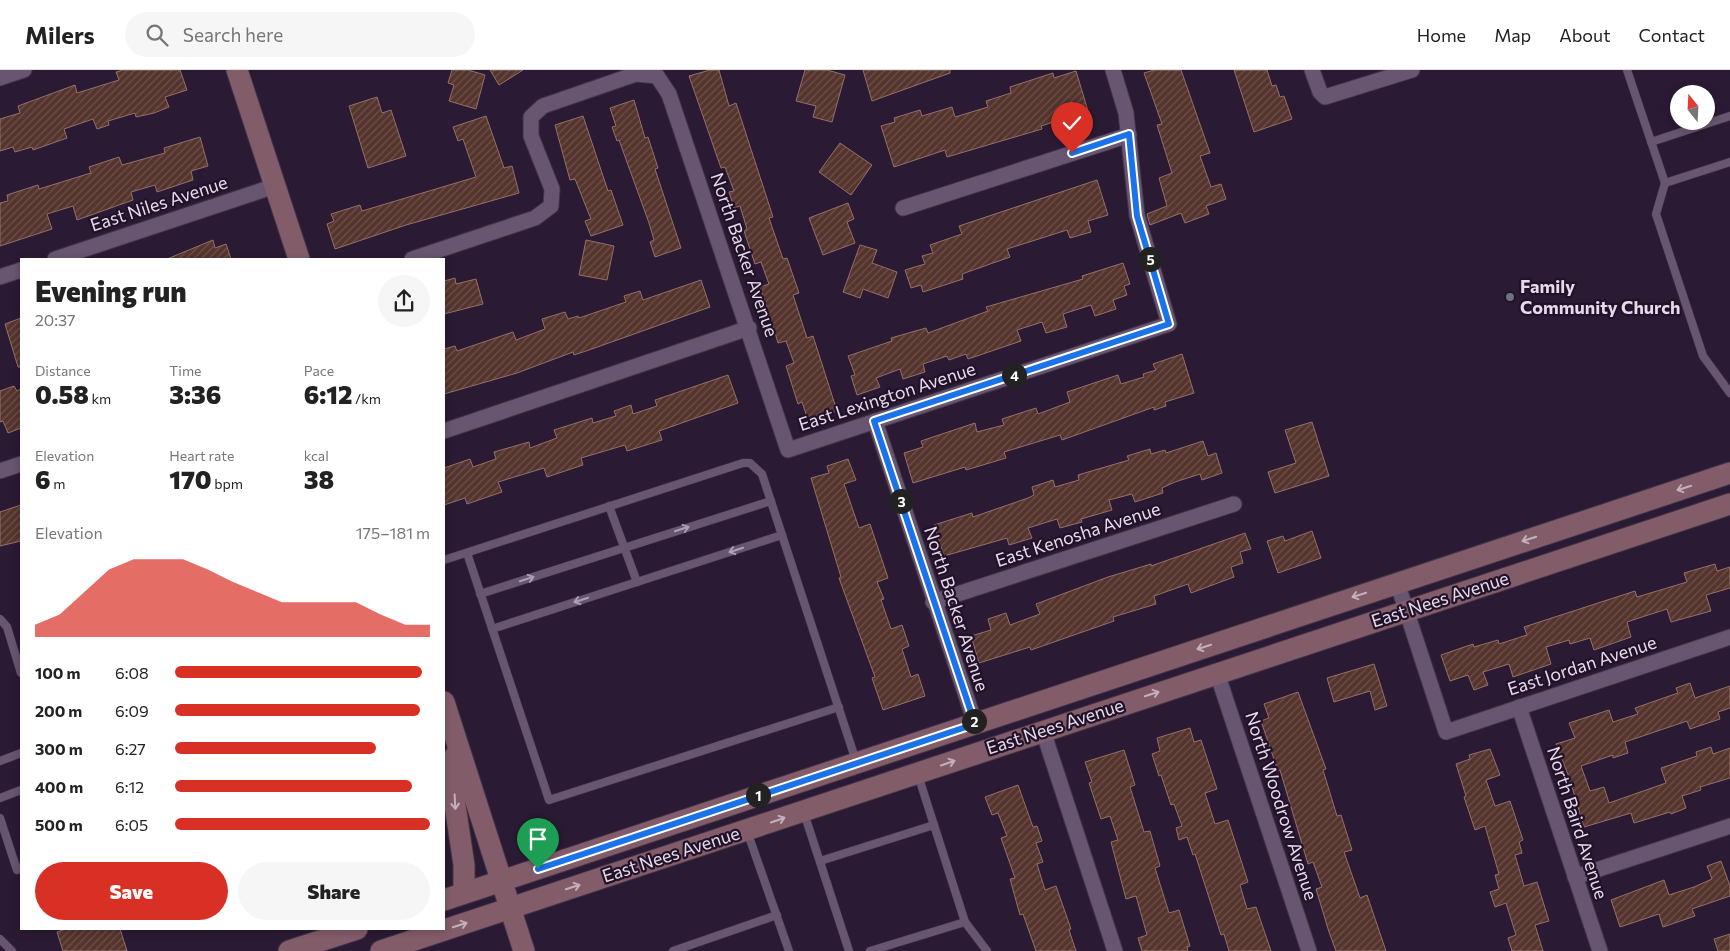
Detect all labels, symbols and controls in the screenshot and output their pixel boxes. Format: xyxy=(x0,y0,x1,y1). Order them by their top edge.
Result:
search box xyxy=(125,12,475,57)
text: Milers xyxy=(25,20,95,49)
icon: search xyxy=(143,21,171,49)
text: Search here xyxy=(183,23,283,46)
text: Home xyxy=(1417,24,1466,46)
text: Map xyxy=(1494,24,1531,46)
text: About xyxy=(1559,24,1611,46)
text: Contact xyxy=(1639,24,1705,46)
north arrow xyxy=(1670,85,1715,130)
map controls xyxy=(1670,85,1715,130)
pin xyxy=(1051,102,1093,153)
icon: check xyxy=(1058,109,1086,137)
street label: East Niles Avenue xyxy=(87,170,230,236)
street label: North Backer Avenue xyxy=(707,170,783,340)
pin: 5 xyxy=(1138,246,1162,272)
text: 5 xyxy=(1146,251,1155,268)
text: Evening run xyxy=(35,274,187,308)
button: share xyxy=(378,275,430,327)
place label: Family Community Church xyxy=(1520,275,1680,318)
marker: Family Community Church xyxy=(1504,291,1516,303)
text: 20:37 xyxy=(35,310,76,329)
street label: East Lexington Avenue xyxy=(795,357,978,435)
text: Distance xyxy=(35,362,91,379)
text: Time xyxy=(169,362,202,379)
text: Pace xyxy=(304,362,334,379)
pin: 4 xyxy=(1002,362,1026,388)
text: 4 xyxy=(1010,367,1019,384)
text: 0.58 xyxy=(35,379,89,409)
text: 3:36 xyxy=(169,379,221,409)
text: 6:12 xyxy=(304,379,352,409)
text: km xyxy=(89,390,111,407)
text: /km xyxy=(352,390,381,407)
text: Elevation xyxy=(35,447,94,464)
text: Heart rate xyxy=(169,447,234,464)
text: kcal xyxy=(304,447,329,464)
text: 6 xyxy=(35,464,51,494)
text: 170 xyxy=(169,464,212,494)
text: 38 xyxy=(304,464,334,494)
text: m xyxy=(51,475,65,492)
text: bpm xyxy=(212,475,243,492)
one-way arrow xyxy=(1676,484,1692,493)
pin: 3 xyxy=(888,488,914,514)
text: 3 xyxy=(897,493,906,510)
street label: East Kenosha Avenue xyxy=(992,497,1163,571)
text: Elevation xyxy=(35,523,103,542)
text: 175–181 m xyxy=(356,523,430,542)
street label: North Backer Avenue xyxy=(920,523,994,694)
one-way arrow xyxy=(673,524,689,534)
one-way arrow xyxy=(1522,535,1538,544)
one-way arrow xyxy=(728,546,744,555)
street label: East Nees Avenue xyxy=(1368,566,1511,632)
one-way arrow xyxy=(518,574,534,583)
one-way arrow xyxy=(1351,591,1367,601)
one-way arrow xyxy=(574,596,589,605)
street label: East Jordan Avenue xyxy=(1504,631,1659,700)
one-way arrow xyxy=(1197,643,1213,652)
text: 100 m xyxy=(35,663,81,682)
text: 6:08 xyxy=(115,663,149,682)
one-way arrow xyxy=(1144,689,1160,699)
street label: East Nees Avenue xyxy=(983,693,1126,759)
text: 200 m xyxy=(35,701,82,720)
text: 6:09 xyxy=(115,701,149,720)
pin: 2 xyxy=(962,708,986,734)
street label: North Woodrow Avenue xyxy=(1241,709,1323,903)
text: 2 xyxy=(971,713,978,730)
text: 300 m xyxy=(35,739,83,758)
text: 6:27 xyxy=(115,739,146,758)
street label: North Baird Avenue xyxy=(1543,744,1613,902)
one-way arrow xyxy=(940,757,956,767)
text: 400 m xyxy=(35,777,83,796)
text: 6:12 xyxy=(115,777,144,796)
pin: 1 xyxy=(746,782,770,808)
text: 1 xyxy=(755,787,762,804)
one-way arrow xyxy=(451,793,460,809)
text: 500 m xyxy=(35,815,83,834)
text: 6:05 xyxy=(115,815,148,834)
one-way arrow xyxy=(769,815,785,824)
pin xyxy=(517,818,559,869)
street label: East Nees Avenue xyxy=(599,821,742,887)
icon: arrive xyxy=(524,825,552,853)
button: Save xyxy=(35,862,228,920)
button: Share xyxy=(238,862,430,920)
one-way arrow xyxy=(565,882,581,891)
one-way arrow xyxy=(452,919,468,929)

